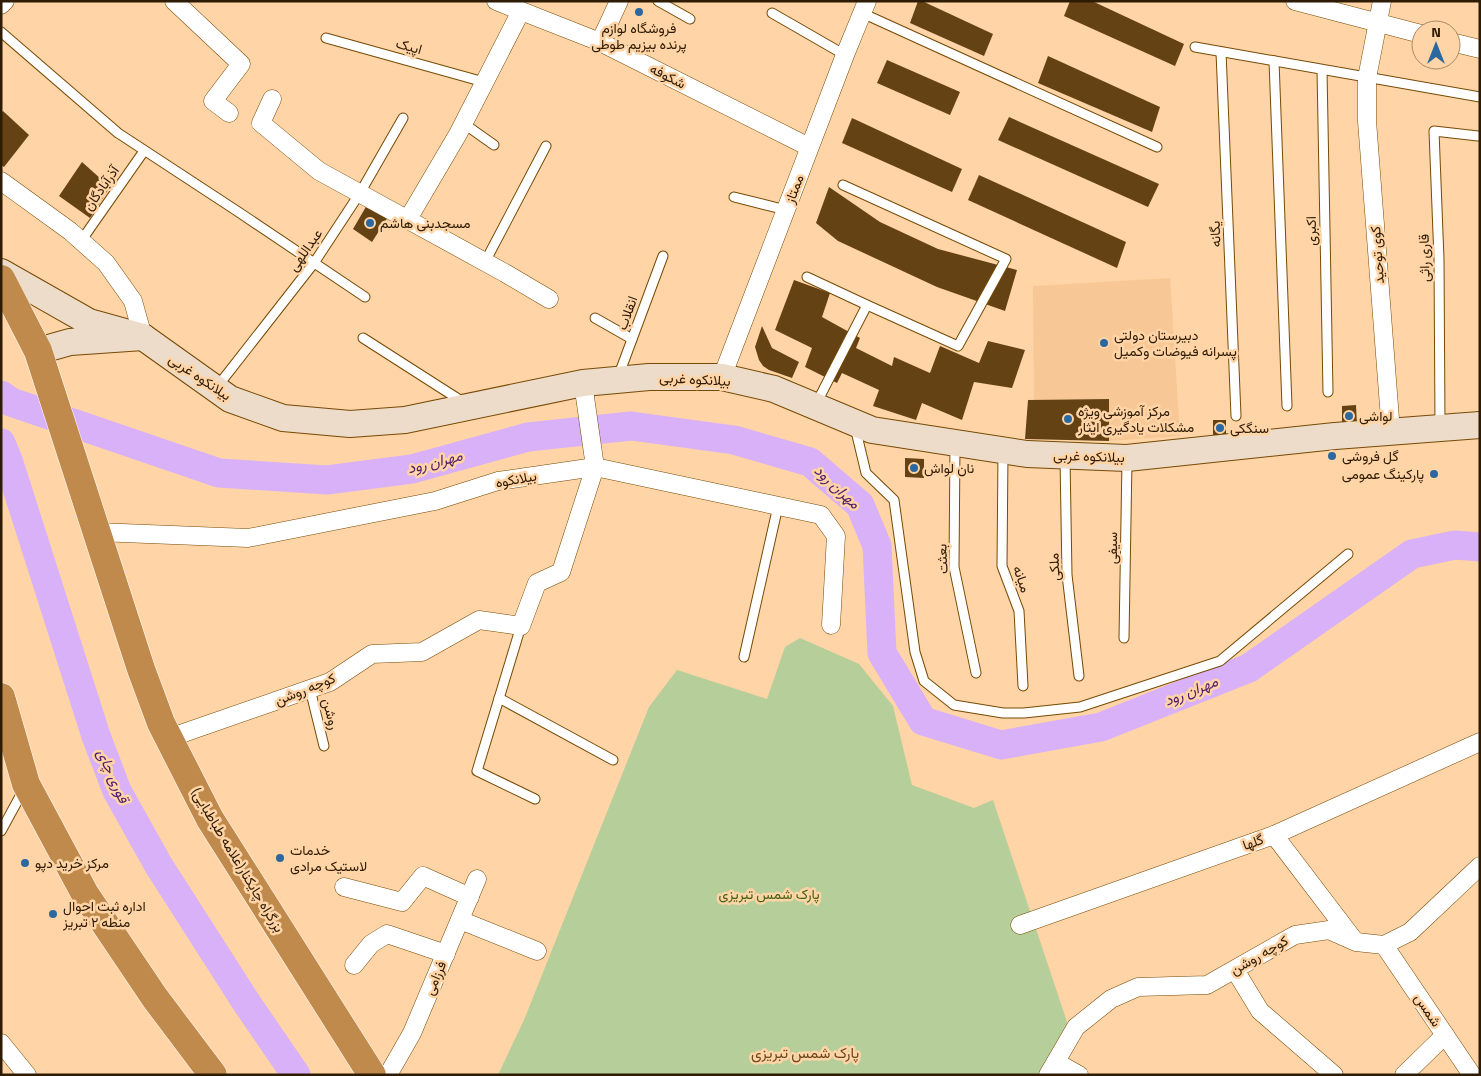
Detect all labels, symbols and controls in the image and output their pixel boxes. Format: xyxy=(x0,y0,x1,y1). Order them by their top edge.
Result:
marker: فروشگاه لوازم پرنده بیزیم طوطی xyxy=(633,6,645,18)
place label: فروشگاه لوازم پرنده بیزیم طوطی xyxy=(591,17,687,54)
north arrow xyxy=(1411,20,1461,70)
text: N xyxy=(1431,21,1441,42)
street label: اپیک xyxy=(394,32,425,59)
street label: شکوفه xyxy=(646,58,690,94)
street label: آذرآبادگان xyxy=(77,159,125,215)
street label: ممتاز xyxy=(778,171,809,207)
place label: مسجدبنی هاشم xyxy=(380,212,471,233)
street label: اکبری xyxy=(1300,216,1321,246)
marker: مسجدبنی هاشم xyxy=(364,217,376,229)
street label: یگانه xyxy=(1204,220,1225,248)
street label: عبداللهی xyxy=(282,224,327,275)
street label: کوی توحید xyxy=(1364,225,1389,285)
street label: قاری راثی xyxy=(1413,234,1434,282)
street label: انقلاب xyxy=(611,293,642,333)
place label: دبیرستان دولتی پسرانه فیوضات وکمیل xyxy=(1114,324,1237,361)
marker: دبیرستان دولتی پسرانه فیوضات وکمیل xyxy=(1098,337,1110,349)
street label: بیلانکوه غربی xyxy=(165,348,236,405)
street label: بیلانکوه غربی xyxy=(659,366,731,391)
place label: مرکز آموزشی ویژه مشکلات یادگیری ایثار xyxy=(1077,400,1194,437)
place label: لواشی xyxy=(1359,405,1393,426)
marker: لواشی xyxy=(1343,410,1355,422)
marker: مرکز آموزشی ویژه مشکلات یادگیری ایثار xyxy=(1062,413,1074,425)
place label: سنگکی xyxy=(1230,417,1269,438)
marker: سنگکی xyxy=(1214,422,1226,434)
water label: مهران رود xyxy=(405,443,466,479)
street label: بیلانکوه غربی xyxy=(1053,444,1125,467)
place label: گل فروشی xyxy=(1342,445,1399,466)
marker: گل فروشی xyxy=(1326,450,1338,462)
place label: نان لواش xyxy=(924,457,974,478)
water label: مهران رود xyxy=(809,459,866,515)
marker: نان لواش xyxy=(908,462,920,474)
place label: پارکینگ عمومی xyxy=(1342,463,1424,484)
street label: بیلانکوه xyxy=(494,465,538,492)
marker: پارکینگ عمومی xyxy=(1428,468,1440,480)
street label: سیفی xyxy=(1101,532,1122,564)
street label: بعثت xyxy=(930,543,953,575)
street label: ملکی xyxy=(1042,552,1065,582)
street label: میانه xyxy=(1008,562,1037,595)
street label: کوچه روشن xyxy=(271,667,338,710)
water label: مهران رود xyxy=(1161,669,1222,712)
street label: روشن xyxy=(317,696,346,732)
water label: قوری چای xyxy=(91,745,136,808)
street label: بزرگراه چایکنار(علامه طباطبایی) xyxy=(187,783,290,936)
street label: گلها xyxy=(1239,828,1266,855)
place label: خدمات لاستیک مرادی xyxy=(290,839,367,876)
place label: مرکز خرید دپو xyxy=(35,852,109,873)
marker: خدمات لاستیک مرادی xyxy=(274,852,286,864)
marker: مرکز خرید دپو xyxy=(19,857,31,869)
park label: پارک شمس تبریزی xyxy=(719,883,820,904)
place label: اداره ثبت احوال منطه ۲ تبریز xyxy=(62,895,146,932)
marker: اداره ثبت احوال منطه ۲ تبریز xyxy=(47,908,59,920)
street label: کوچه روشن xyxy=(1226,929,1292,980)
street label: فرزامی xyxy=(418,957,451,998)
street label: شمس xyxy=(1410,989,1447,1031)
district label: پارک شمس تبریزی xyxy=(751,1041,859,1064)

